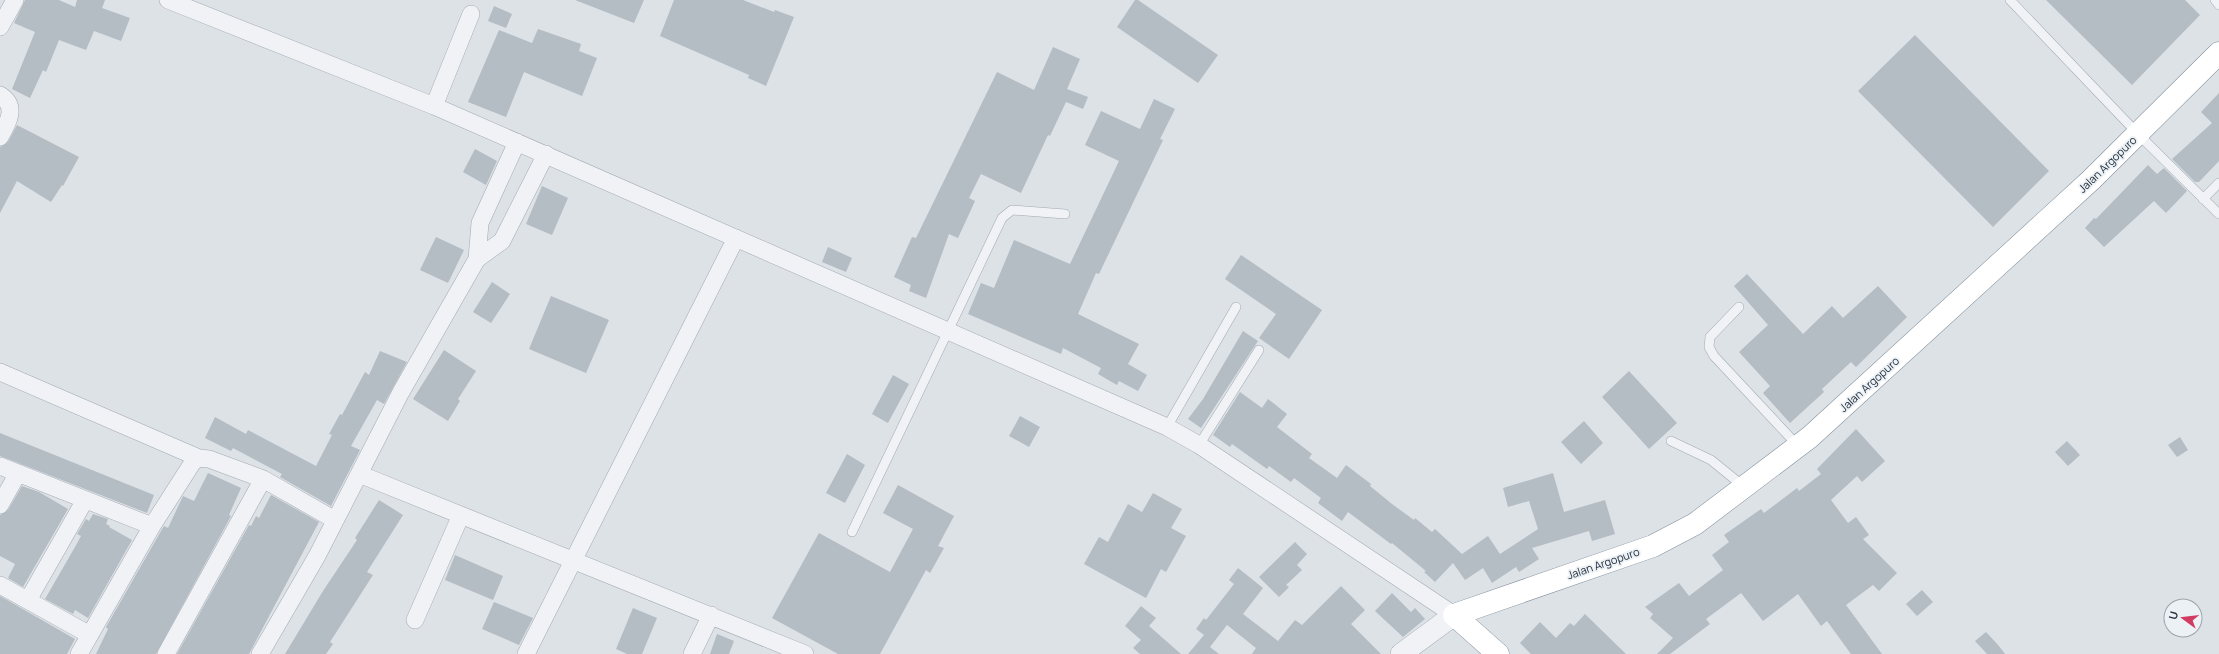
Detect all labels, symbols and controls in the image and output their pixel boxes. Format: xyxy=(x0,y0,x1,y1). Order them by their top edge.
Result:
street label: Jalan Argopuro xyxy=(2075,132,2140,196)
street label: Jalan Argopuro xyxy=(1836,353,1903,415)
street label: Jalan Argopuro xyxy=(1565,543,1642,582)
north arrow xyxy=(2163,598,2203,638)
text: U xyxy=(2165,609,2181,621)

